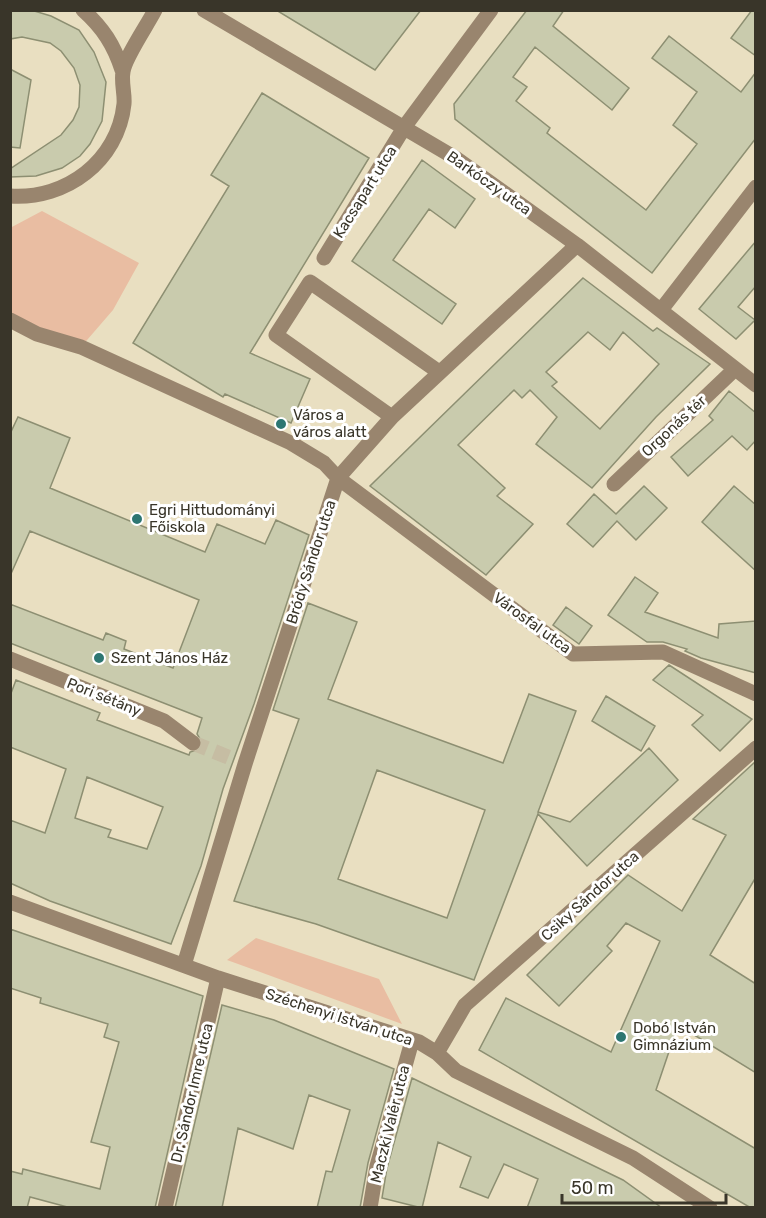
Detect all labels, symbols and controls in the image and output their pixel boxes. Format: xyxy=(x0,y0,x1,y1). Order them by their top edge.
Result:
street label: Kacsapart utca xyxy=(329,143,401,241)
street label: Barkóczy utca xyxy=(443,147,535,219)
street label: Orgonás tér xyxy=(638,391,710,460)
place label: Város a város alatt xyxy=(293,406,367,441)
marker: Város a város alatt xyxy=(274,417,288,431)
street label: Bródy Sándor utca xyxy=(282,498,340,626)
place label: Egri Hittudományi Főiskola xyxy=(149,501,275,536)
marker: Egri Hittudományi Főiskola xyxy=(130,512,144,526)
street label: Városfal utca xyxy=(490,589,574,657)
place label: Szent János Ház xyxy=(111,649,229,667)
marker: Szent János Ház xyxy=(92,651,106,665)
street label: Pori sétány xyxy=(64,674,144,720)
street label: Csiky Sándor utca xyxy=(537,847,643,945)
street label: Széchenyi István utca xyxy=(263,985,415,1049)
place label: Dobó István Gimnázium xyxy=(633,1019,716,1054)
street label: Dr. Sándor Imre utca xyxy=(167,1022,217,1164)
marker: Dobó István Gimnázium xyxy=(614,1030,628,1044)
street label: Maczki Valér utca xyxy=(367,1063,413,1185)
scale bar xyxy=(562,1167,726,1205)
text: 50 m xyxy=(571,1177,614,1199)

